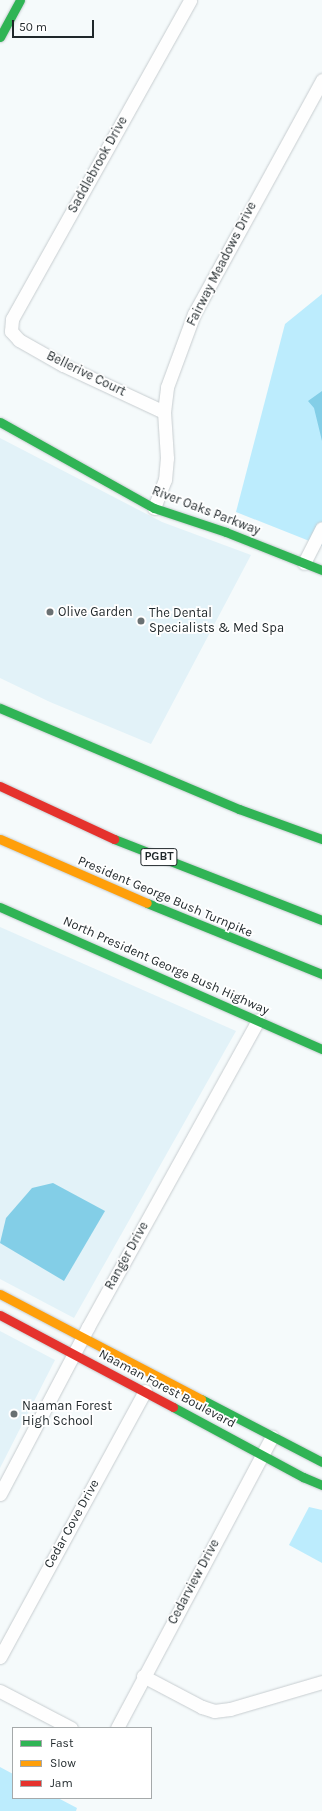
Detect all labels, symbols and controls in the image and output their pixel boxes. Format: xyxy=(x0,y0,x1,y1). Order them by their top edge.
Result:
scale bar xyxy=(14,12,96,38)
text: 50 m xyxy=(19,20,47,34)
street label: Saddlebrook Drive xyxy=(65,114,131,216)
street label: Fairway Meadows Drive xyxy=(184,199,260,329)
street label: Bellerive Court xyxy=(44,348,128,400)
street label: River Oaks Parkway xyxy=(150,483,262,539)
place label: Olive Garden xyxy=(58,604,133,620)
place label: The Dental Specialists & Med Spa xyxy=(149,606,284,637)
marker: Olive Garden xyxy=(45,607,55,617)
marker: The Dental Specialists & Med Spa xyxy=(136,616,146,626)
road number: PGBT xyxy=(140,847,178,867)
street label: President George Bush Turnpike xyxy=(75,853,255,941)
street label: North President George Bush Highway xyxy=(61,913,271,1019)
street label: Ranger Drive xyxy=(102,1219,152,1293)
street label: Naaman Forest Boulevard xyxy=(96,1346,238,1432)
place label: Naaman Forest High School xyxy=(22,1399,112,1430)
marker: Naaman Forest High School xyxy=(9,1409,19,1419)
street label: Cedar Cove Drive xyxy=(41,1477,103,1571)
street label: Cedarview Drive xyxy=(165,1537,223,1627)
legend xyxy=(12,1727,152,1799)
text: Fast xyxy=(50,1736,73,1750)
text: Slow xyxy=(50,1756,76,1770)
text: Jam xyxy=(50,1776,73,1790)

